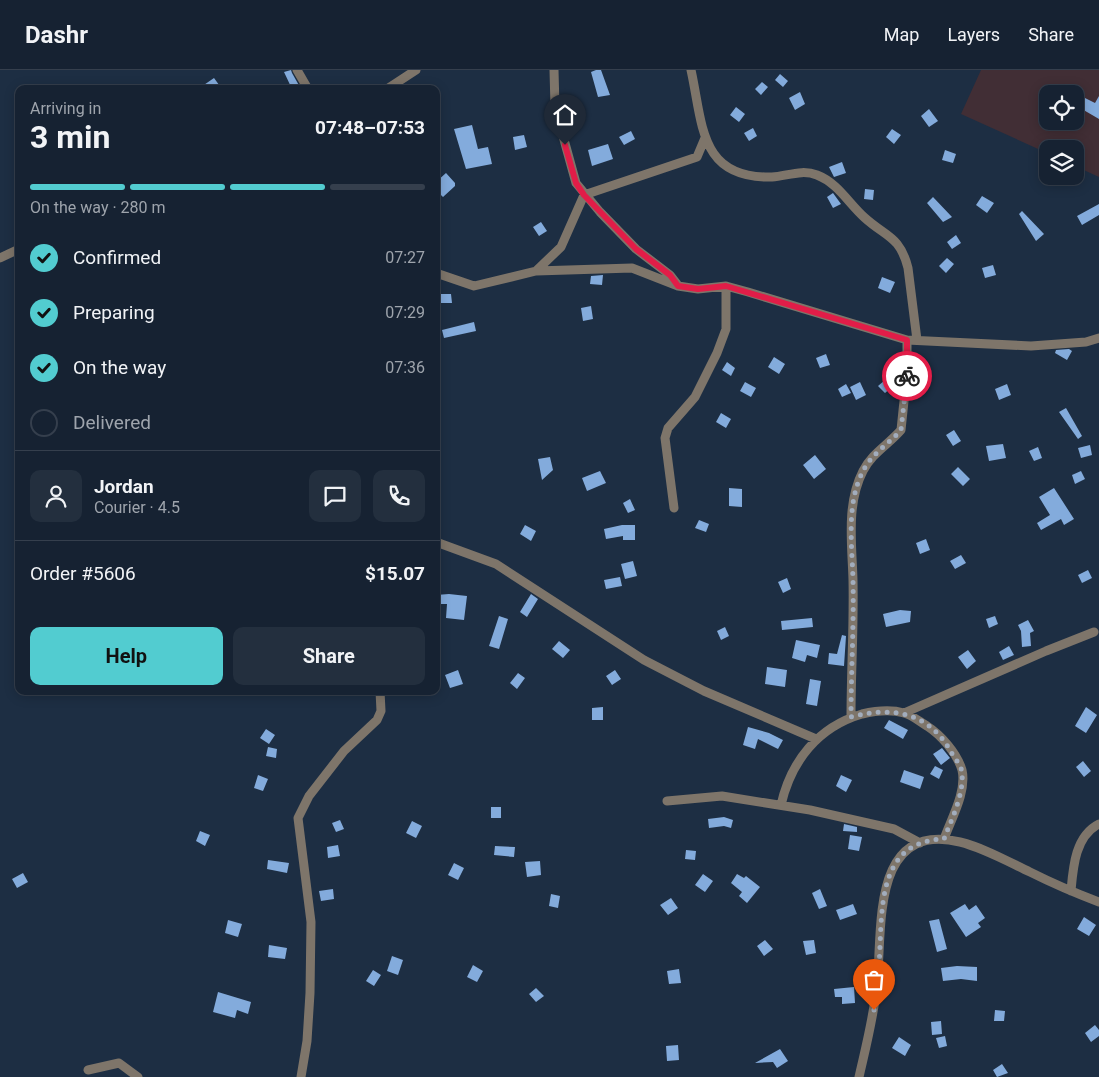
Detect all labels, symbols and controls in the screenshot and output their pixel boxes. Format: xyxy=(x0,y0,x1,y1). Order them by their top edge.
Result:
text: Dashr xyxy=(25,21,88,49)
text: Map xyxy=(884,24,919,45)
text: Layers xyxy=(947,24,1000,45)
text: Share xyxy=(1028,24,1074,45)
map controls xyxy=(1039,85,1084,185)
button: locate xyxy=(1039,85,1084,130)
pin xyxy=(544,94,586,145)
text: Arriving in xyxy=(30,99,101,118)
icon: home xyxy=(551,101,579,129)
text: 07:48–07:53 xyxy=(315,116,425,139)
text: 3 min xyxy=(30,118,110,156)
button: layers xyxy=(1039,140,1084,185)
text: On the way · 280 m xyxy=(30,198,166,217)
icon: check xyxy=(30,244,58,272)
text: Confirmed xyxy=(73,246,161,269)
text: 07:27 xyxy=(385,248,425,267)
icon: check xyxy=(30,299,58,327)
text: Preparing xyxy=(73,301,155,324)
text: 07:29 xyxy=(385,303,425,322)
courier xyxy=(882,351,932,401)
icon: check xyxy=(30,354,58,382)
text: On the way xyxy=(73,356,166,379)
text: 07:36 xyxy=(385,358,425,377)
icon: bike xyxy=(893,362,921,390)
text: Delivered xyxy=(73,411,151,434)
button: person xyxy=(30,470,82,522)
button: chat xyxy=(309,470,361,522)
button: phone xyxy=(373,470,425,522)
text: Jordan xyxy=(94,475,154,498)
text: Courier · 4.5 xyxy=(94,498,180,517)
text: Order #5606 xyxy=(30,562,136,585)
text: $15.07 xyxy=(365,562,425,585)
button: Help xyxy=(30,627,223,685)
button: Share xyxy=(233,627,425,685)
pin xyxy=(853,959,895,1010)
icon: bag xyxy=(860,966,888,994)

